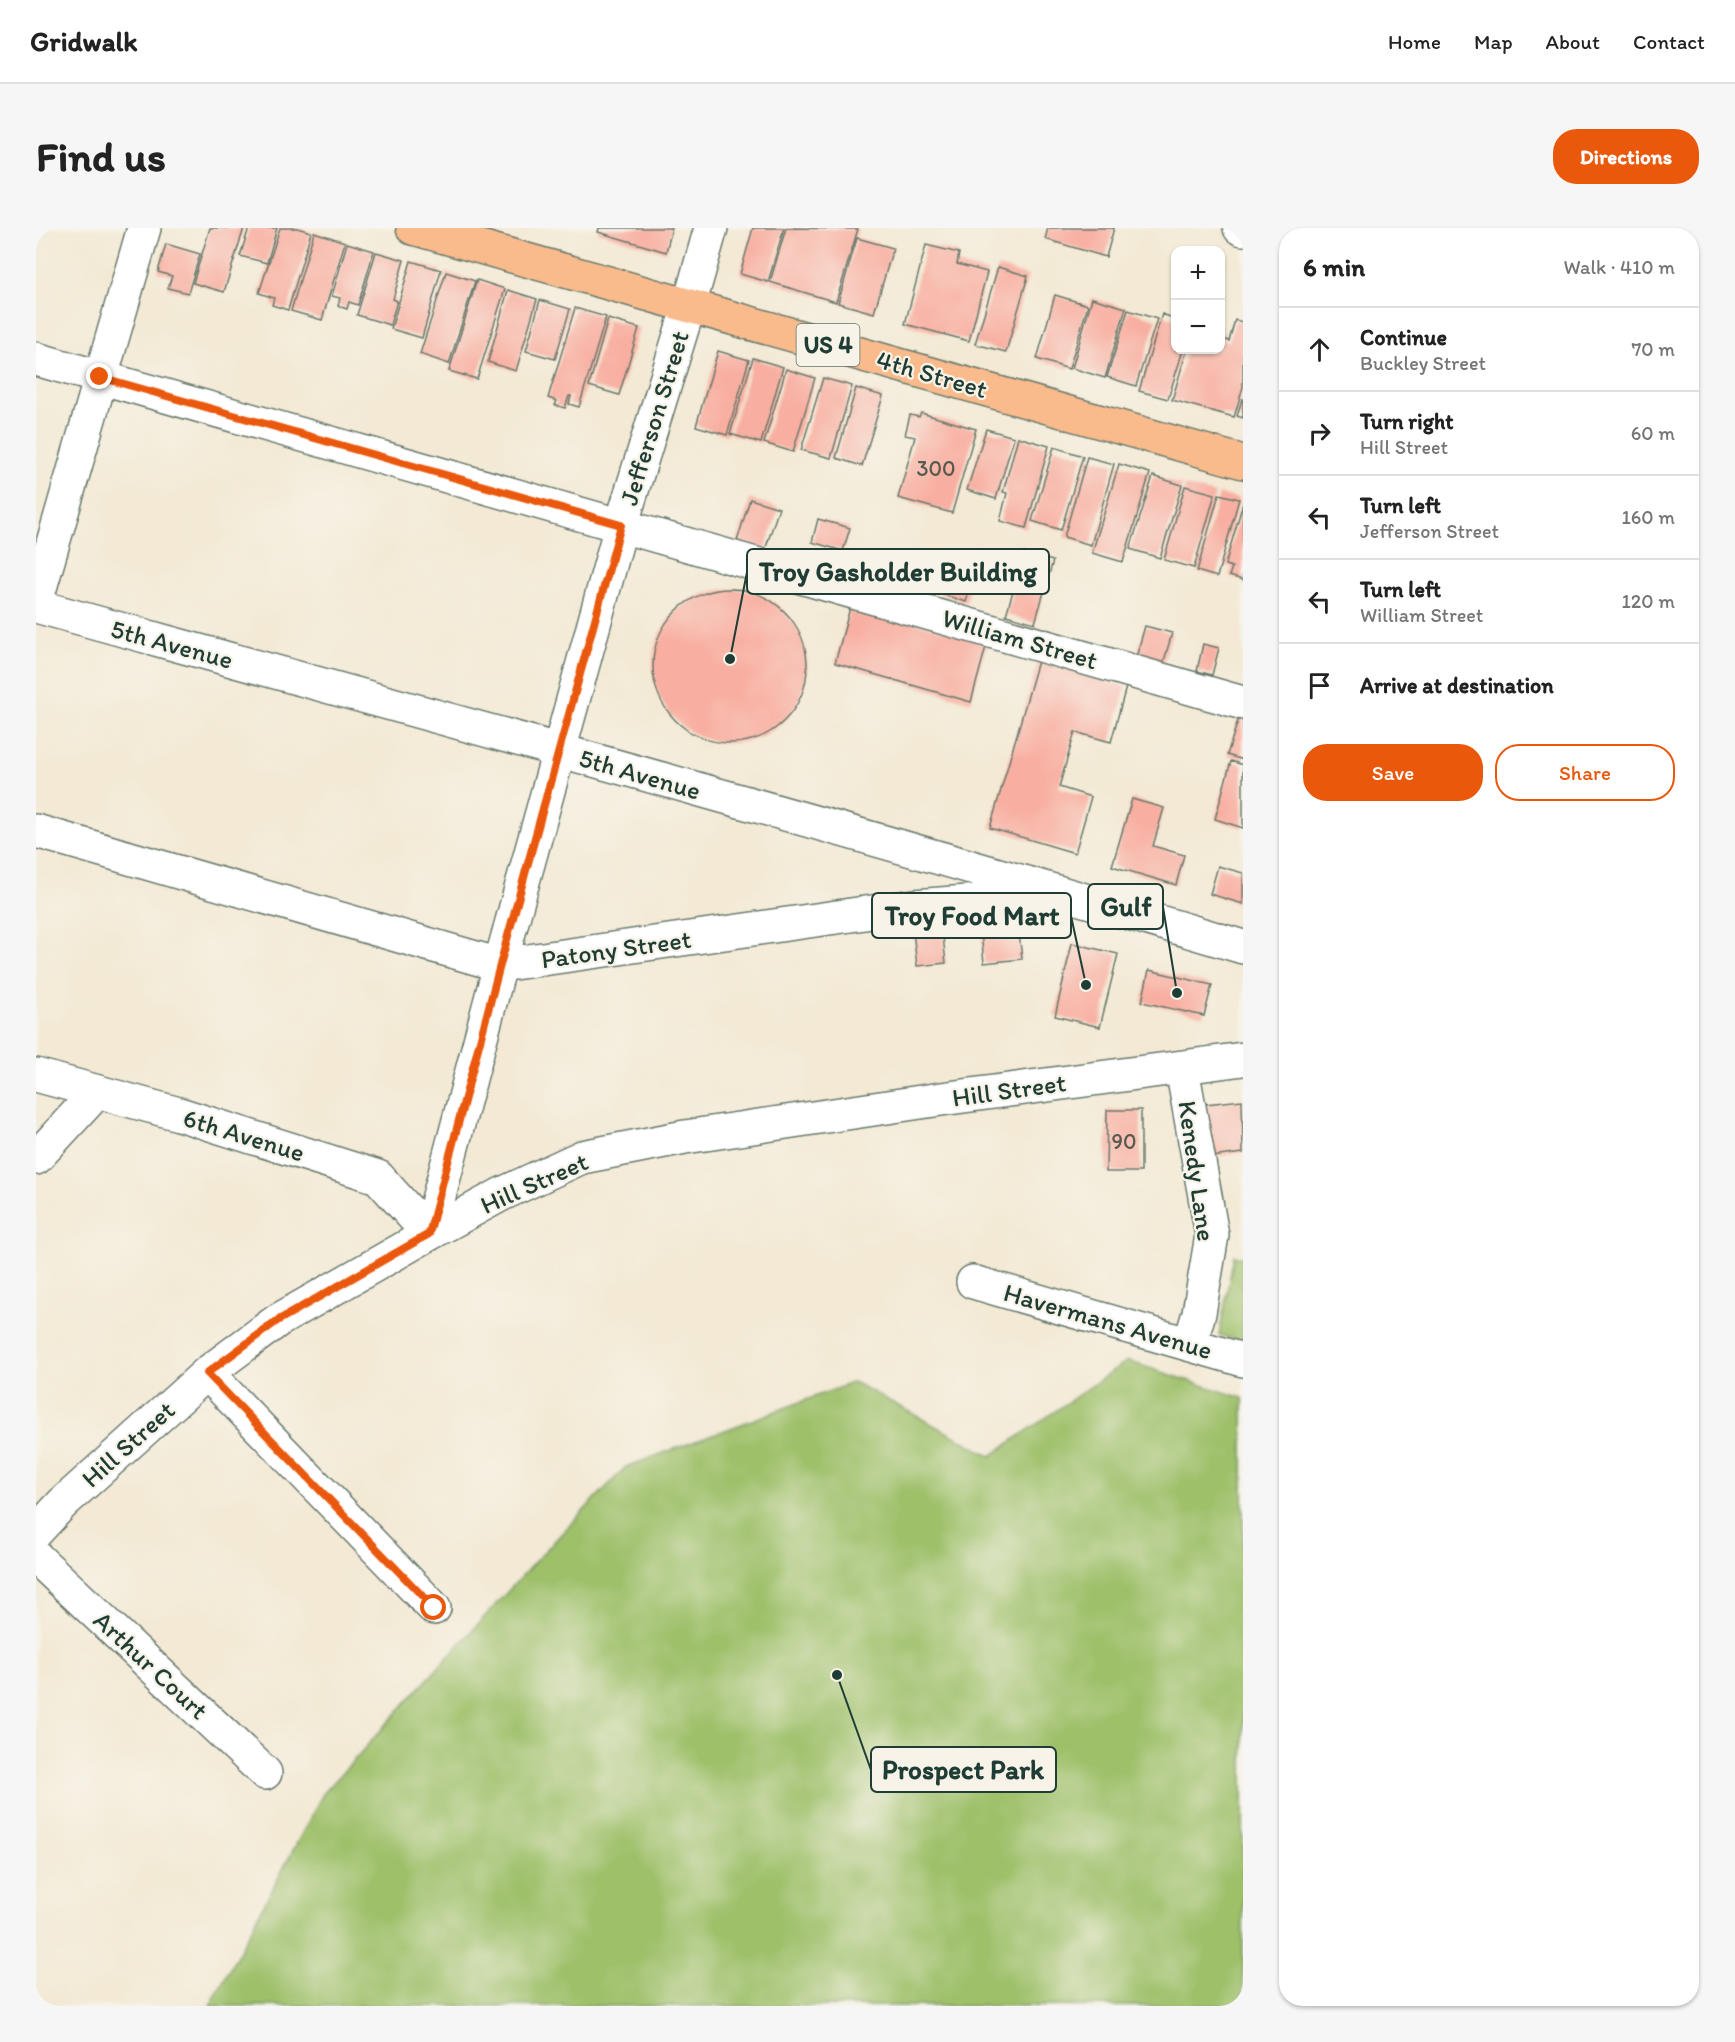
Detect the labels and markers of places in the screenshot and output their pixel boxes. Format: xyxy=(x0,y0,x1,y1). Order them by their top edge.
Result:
callout: Troy Gasholder Building xyxy=(747,549,1049,594)
callout: Gulf xyxy=(1088,884,1163,929)
callout: Troy Food Mart xyxy=(872,893,1071,938)
callout: Prospect Park xyxy=(871,1747,1056,1792)

